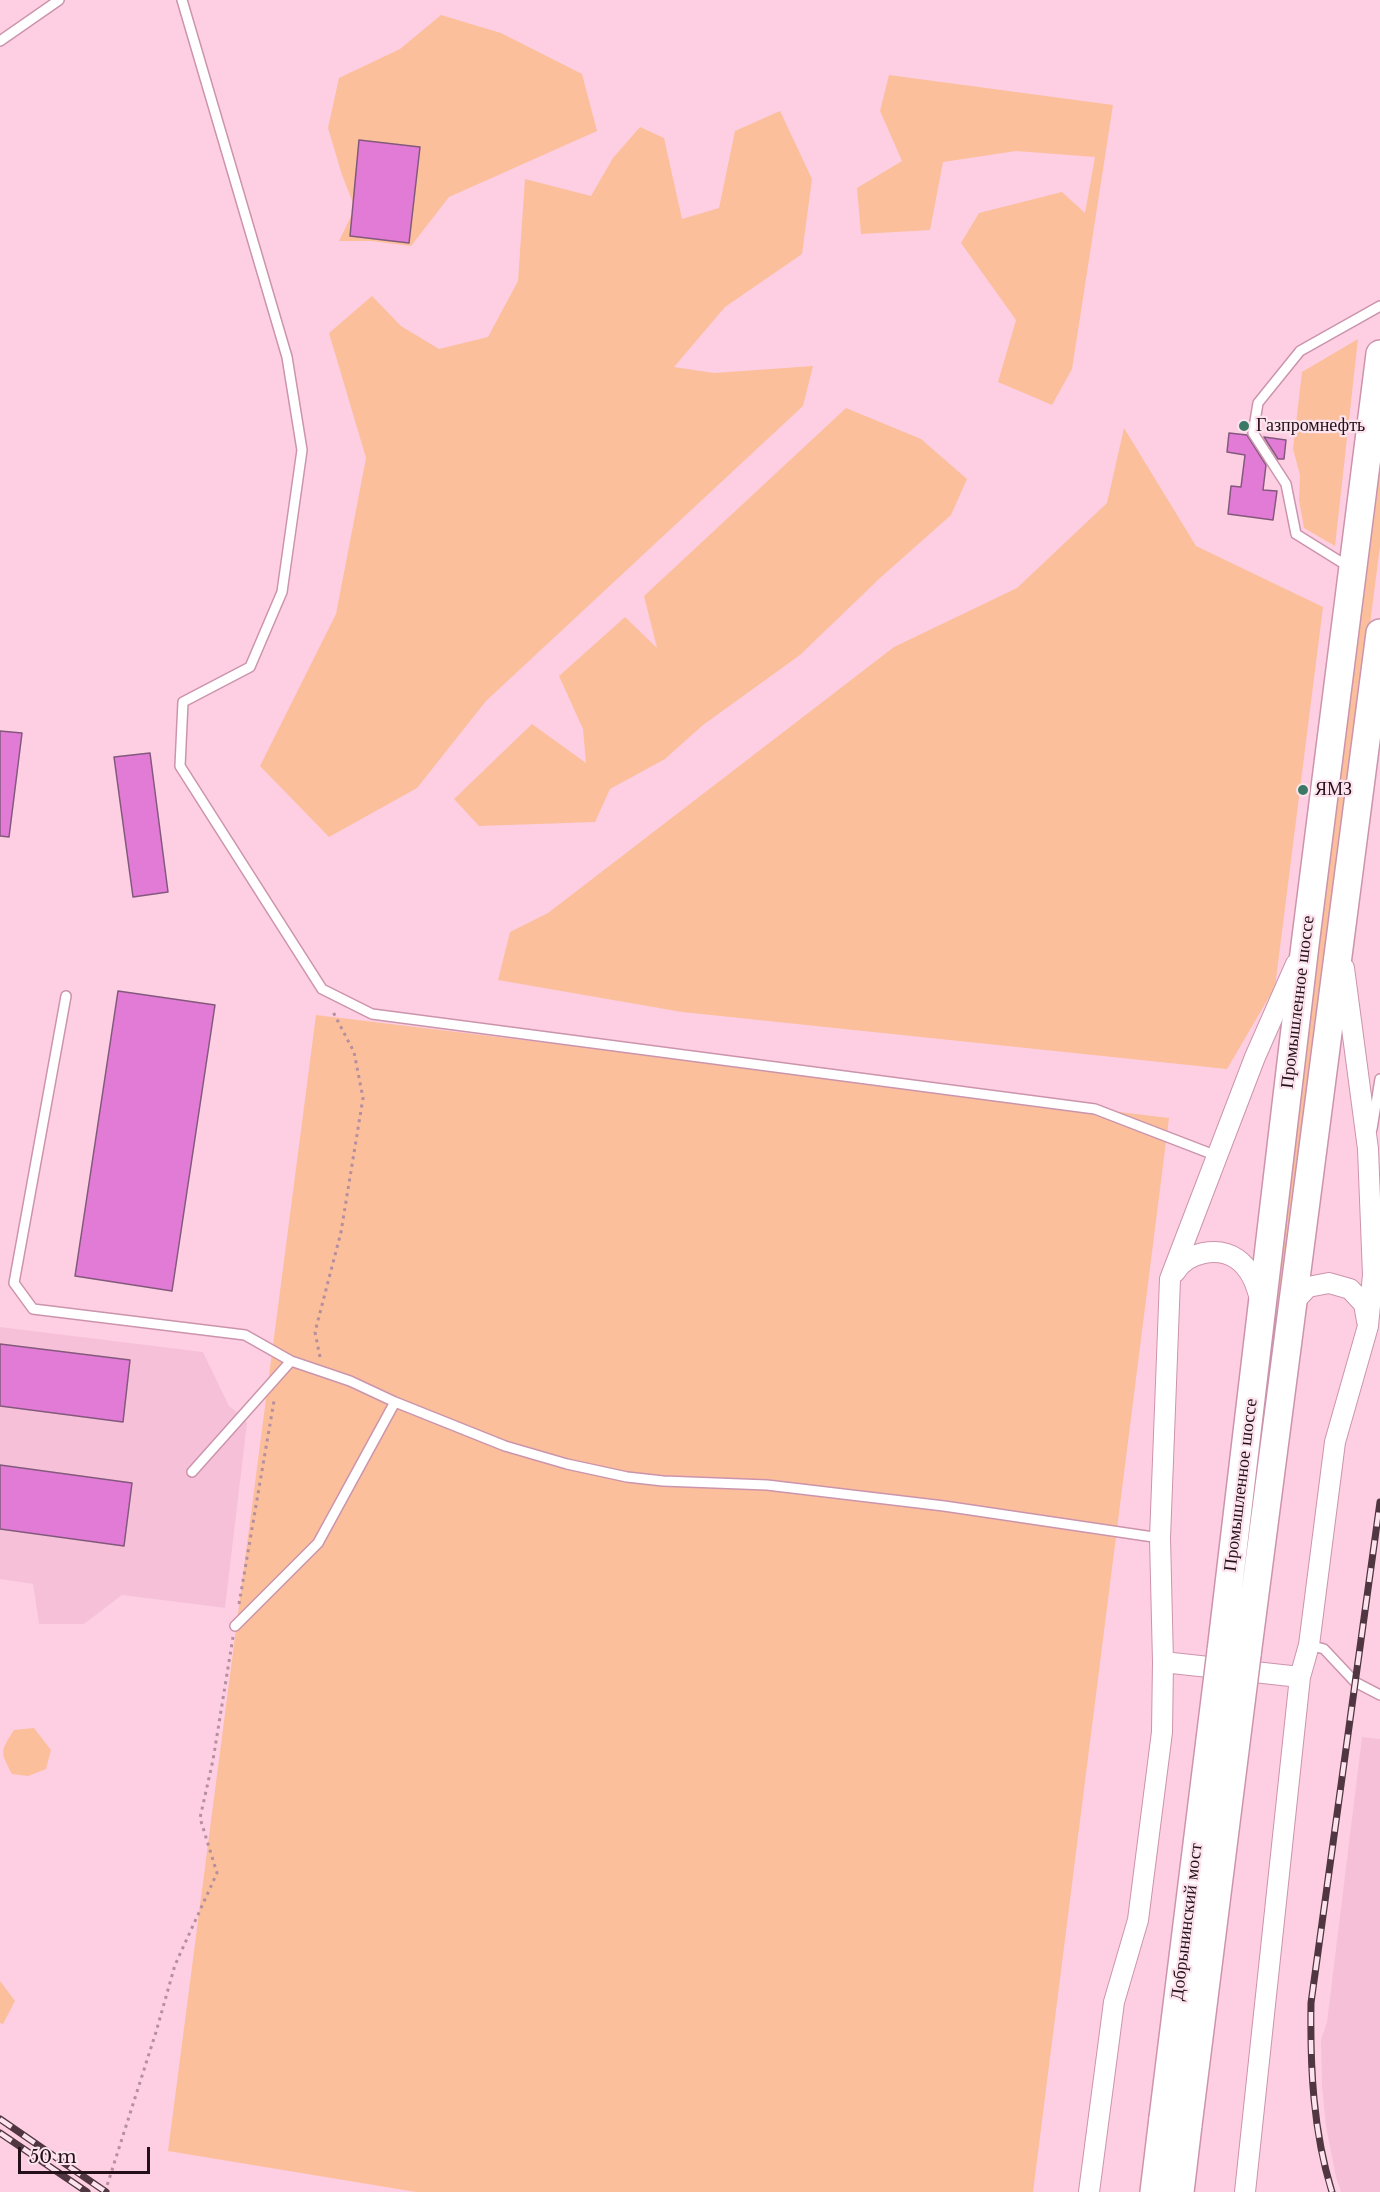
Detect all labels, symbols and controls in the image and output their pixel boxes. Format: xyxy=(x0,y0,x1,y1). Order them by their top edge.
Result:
place label: Газпромнефть xyxy=(1256,415,1365,437)
marker: Газпромнефть xyxy=(1237,419,1251,433)
place label: ЯМЗ xyxy=(1315,779,1352,801)
marker: ЯМЗ xyxy=(1296,783,1310,797)
street label: Промышленное шоссе xyxy=(1277,914,1319,1090)
street label: Промышленное шоссе xyxy=(1220,1397,1262,1573)
street label: Добрынинский мост xyxy=(1167,1842,1207,2002)
scale bar xyxy=(21,2135,153,2173)
text: 50 m xyxy=(29,2146,77,2168)

